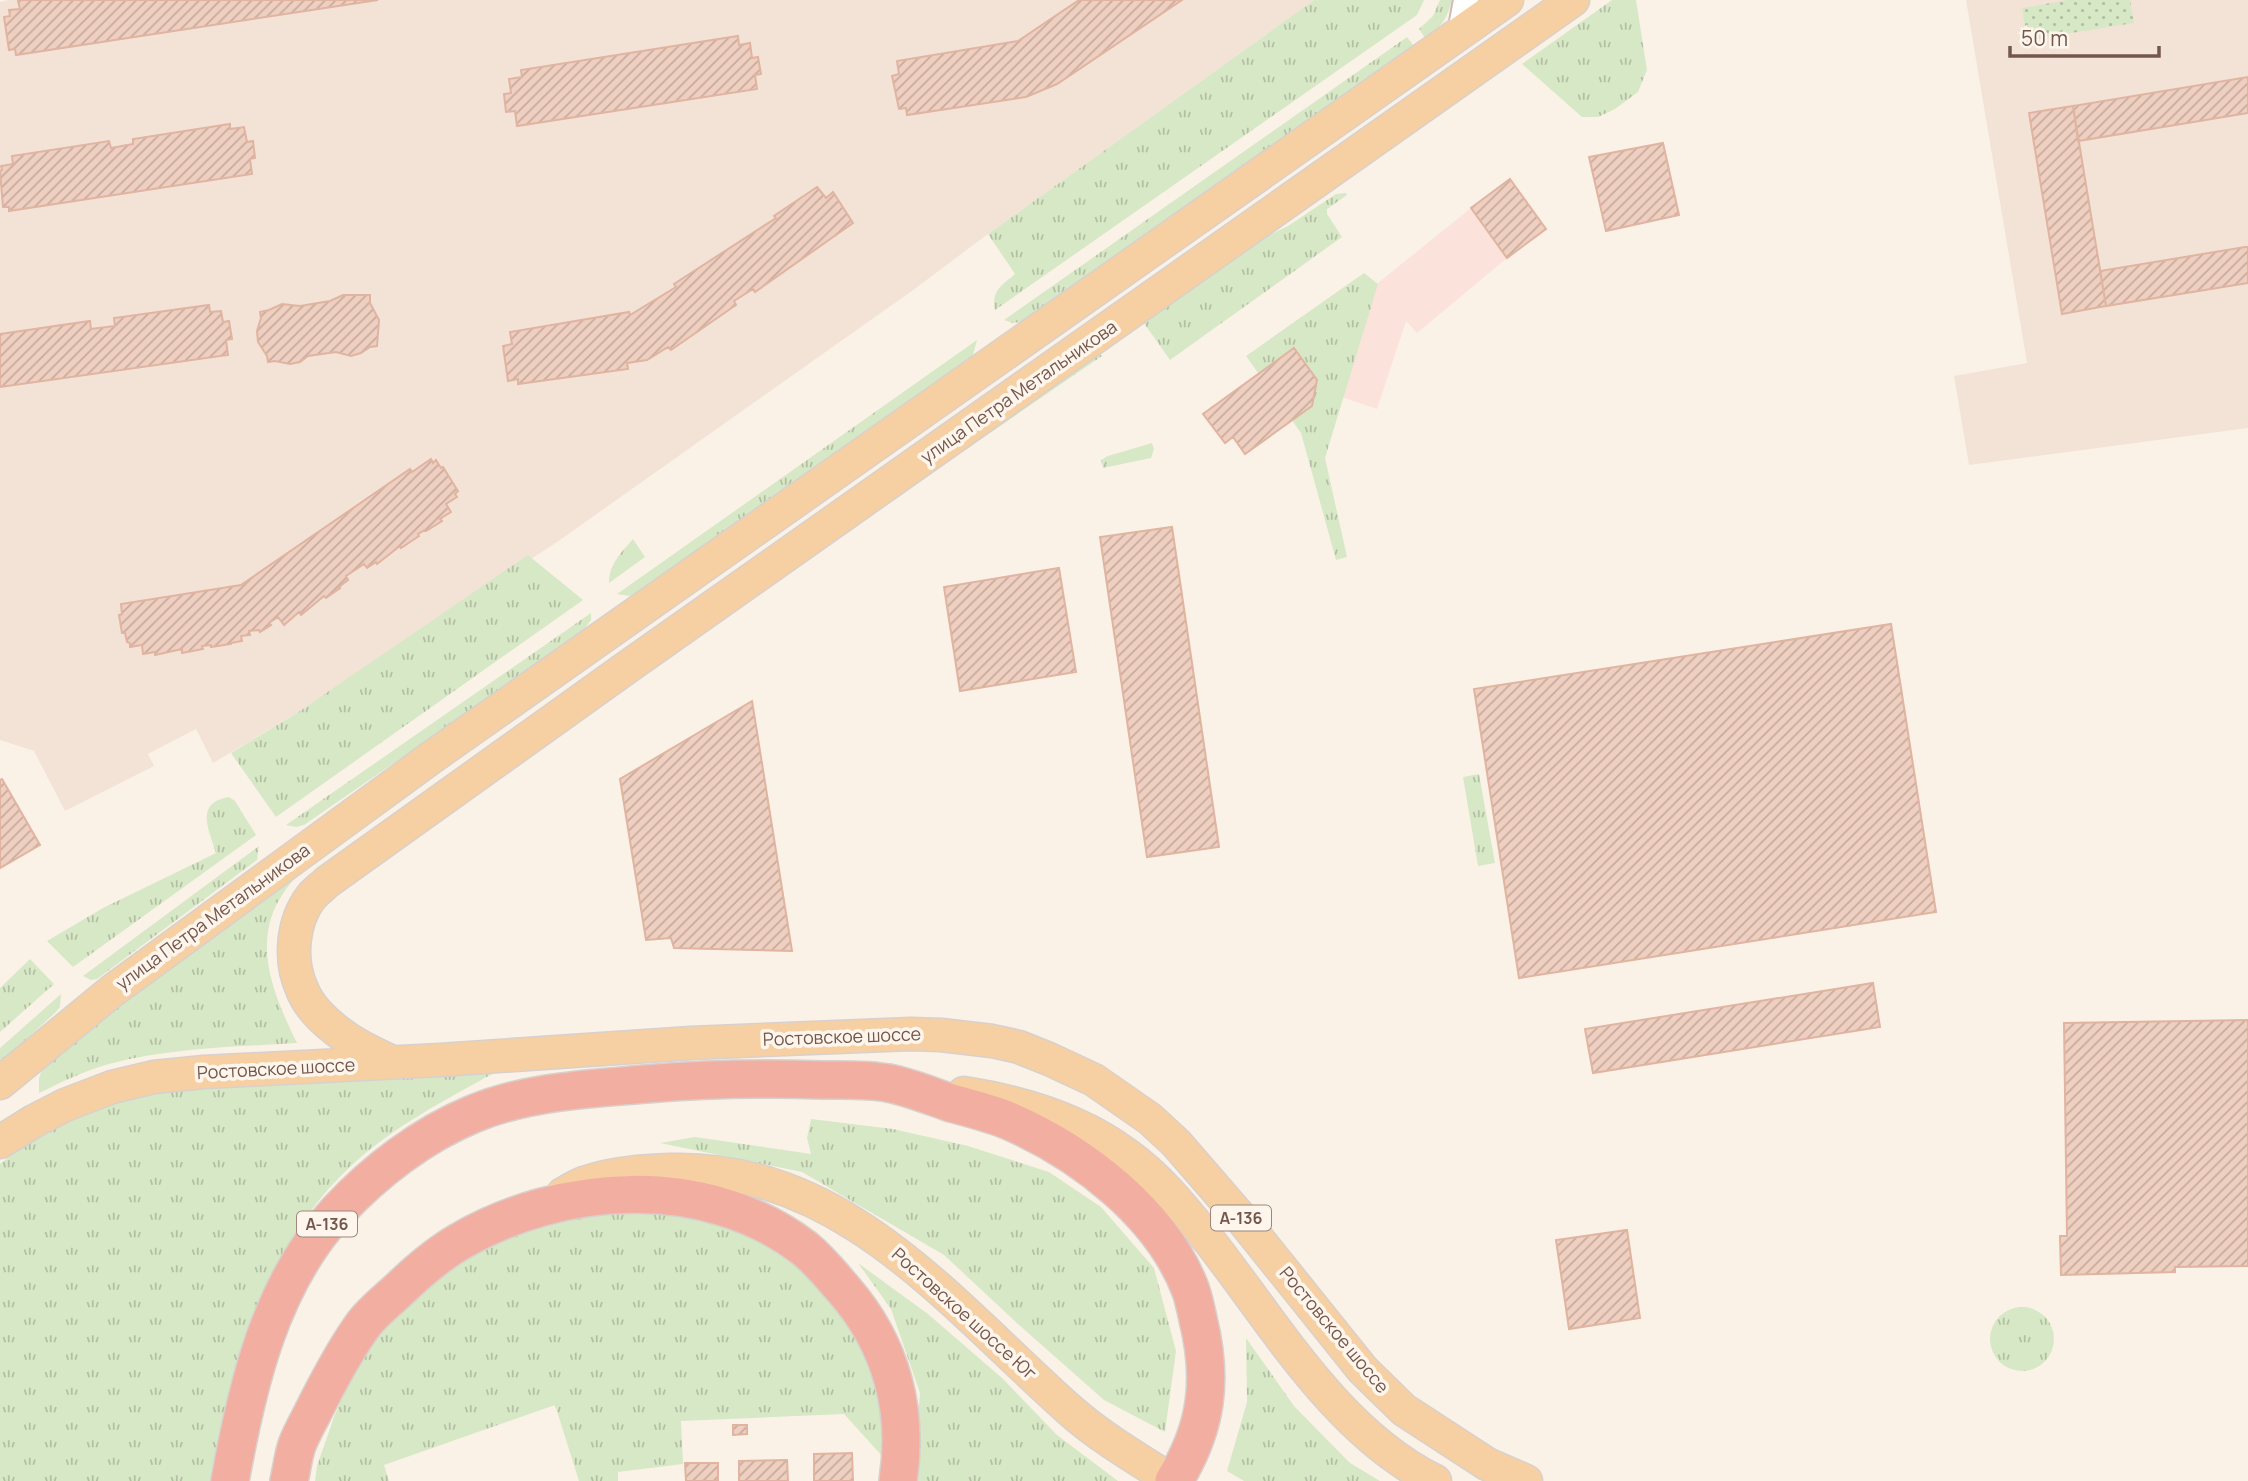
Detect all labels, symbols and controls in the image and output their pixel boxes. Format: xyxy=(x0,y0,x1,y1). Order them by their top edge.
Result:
scale bar xyxy=(2010,14,2159,58)
text: 50 m xyxy=(2021,24,2068,52)
street label: улица Петра Метальникова xyxy=(915,314,1121,468)
street label: улица Петра Метальникова xyxy=(110,838,314,995)
street label: Ростовское шоссе xyxy=(762,1021,922,1051)
street label: Ростовское шоссе xyxy=(196,1052,356,1084)
road number: А-136 xyxy=(1211,1206,1271,1230)
road number: А-136 xyxy=(297,1212,357,1236)
street label: Ростовское шоссе Юг xyxy=(887,1242,1042,1385)
street label: Ростовское шоссе xyxy=(1275,1261,1395,1398)

